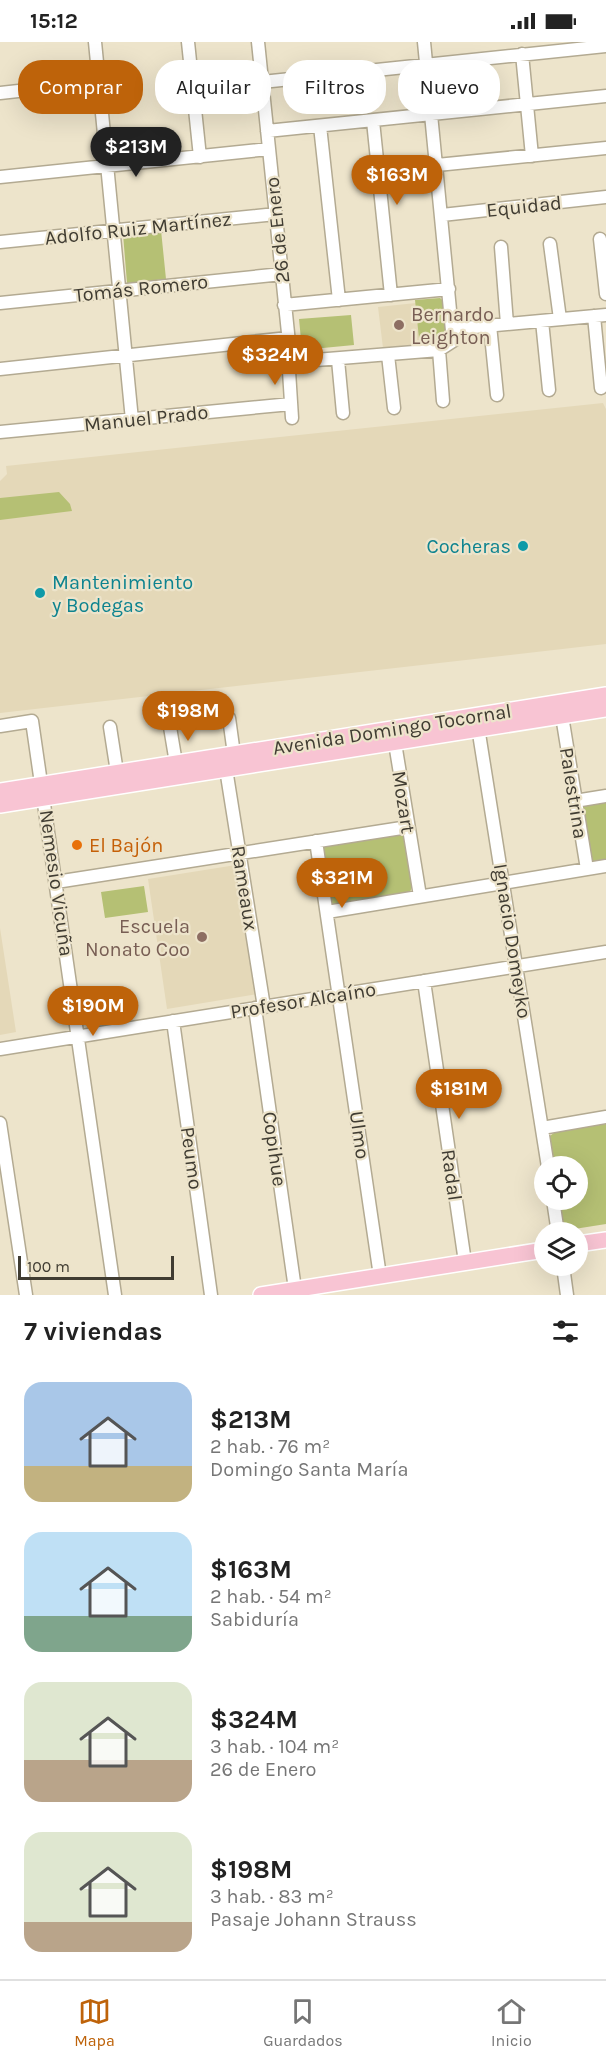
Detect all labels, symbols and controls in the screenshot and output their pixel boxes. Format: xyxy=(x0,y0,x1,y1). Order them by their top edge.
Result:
text: 15:12 xyxy=(30,8,78,34)
chip: Comprar xyxy=(18,60,143,114)
chip: Alquilar xyxy=(155,60,271,114)
chip: Filtros xyxy=(283,60,386,114)
chip: Nuevo xyxy=(398,60,500,114)
pin: $213M xyxy=(94,127,178,178)
text: $213M xyxy=(105,135,167,158)
pin: $163M xyxy=(355,155,439,206)
text: $163M xyxy=(366,163,428,186)
street label: 26 de Enero xyxy=(260,176,294,284)
street label: Equidad xyxy=(485,191,563,222)
street label: Adolfo Ruiz Martínez xyxy=(44,207,232,250)
street label: Tomás Romero xyxy=(73,270,209,307)
place label: Bernardo Leighton xyxy=(411,303,494,349)
marker: Bernardo Leighton xyxy=(392,318,406,332)
pin: $324M xyxy=(233,335,317,386)
text: $324M xyxy=(241,343,309,366)
street label: Manuel Prado xyxy=(83,401,209,436)
place label: Cocheras xyxy=(426,535,511,558)
marker: Cocheras xyxy=(516,539,530,553)
place label: Mantenimiento y Bodegas xyxy=(51,571,193,617)
marker: Mantenimiento y Bodegas xyxy=(33,586,47,600)
pin: $198M xyxy=(146,691,230,742)
text: $198M xyxy=(156,699,220,722)
street label: Avenida Domingo Tocornal xyxy=(271,699,513,760)
street label: Palestrina xyxy=(555,746,592,840)
street label: Mozart xyxy=(387,769,420,836)
street label: Nemesio Vicuña xyxy=(35,808,78,958)
place label: El Bajón xyxy=(89,834,163,857)
marker: El Bajón xyxy=(70,838,84,852)
street label: Rameaux xyxy=(226,844,263,932)
pin: $321M xyxy=(300,858,384,909)
street label: Ignacio Domeyko xyxy=(489,862,536,1020)
text: $321M xyxy=(311,866,373,889)
place label: Escuela Nonato Coo xyxy=(85,915,190,961)
marker: Escuela Nonato Coo xyxy=(195,930,209,944)
street label: Profesor Alcaíno xyxy=(229,978,378,1023)
pin: $190M xyxy=(51,986,135,1037)
text: $190M xyxy=(61,994,125,1017)
pin: $181M xyxy=(417,1069,501,1120)
text: $181M xyxy=(430,1077,488,1100)
street label: Copihue xyxy=(258,1110,291,1188)
street label: Ulmo xyxy=(345,1110,374,1161)
street label: Peumo xyxy=(176,1125,207,1191)
street label: Radal xyxy=(437,1148,466,1202)
map controls xyxy=(534,1156,588,1276)
button: locate xyxy=(534,1156,588,1210)
button: layers xyxy=(534,1222,588,1276)
scale bar xyxy=(18,1253,174,1280)
text: 100 m xyxy=(27,1257,70,1276)
icon: filters xyxy=(549,1315,582,1348)
text: 7 viviendas xyxy=(24,1316,162,1347)
text: $213M xyxy=(210,1404,292,1435)
icon: home xyxy=(72,1406,144,1478)
text: 2 hab. · 76 m² xyxy=(210,1435,330,1458)
text: Domingo Santa María xyxy=(210,1458,408,1481)
text: $163M xyxy=(210,1554,292,1585)
icon: home xyxy=(72,1556,144,1628)
text: 2 hab. · 54 m² xyxy=(210,1585,332,1608)
text: Sabiduría xyxy=(210,1608,299,1631)
text: $324M xyxy=(210,1704,298,1735)
icon: home xyxy=(72,1706,144,1778)
text: 3 hab. · 104 m² xyxy=(210,1735,339,1758)
text: 26 de Enero xyxy=(210,1758,316,1781)
text: $198M xyxy=(210,1854,293,1885)
icon: home xyxy=(72,1856,144,1928)
text: 3 hab. · 83 m² xyxy=(210,1885,334,1908)
text: Pasaje Johann Strauss xyxy=(210,1908,417,1931)
tab: Mapa xyxy=(74,1995,115,2050)
tab: Guardados xyxy=(263,1995,343,2050)
tab: Inicio xyxy=(491,1995,532,2050)

